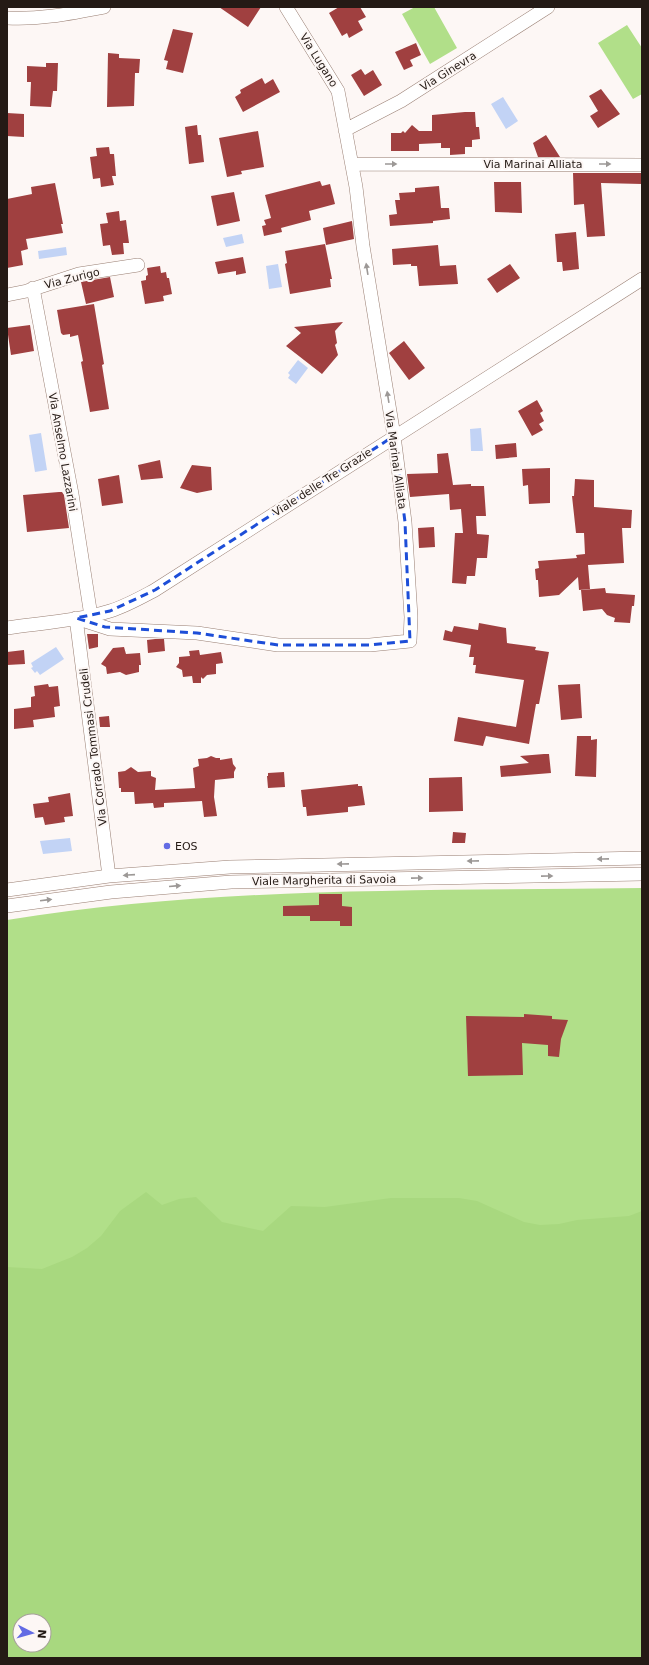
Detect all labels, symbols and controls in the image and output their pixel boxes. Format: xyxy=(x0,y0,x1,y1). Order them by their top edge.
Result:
street label: Via Lugano xyxy=(297,31,340,90)
street label: Via Ginevra xyxy=(418,49,479,94)
street label: Via Marinai Alliata xyxy=(483,158,583,171)
one-way arrow xyxy=(385,161,398,167)
one-way arrow xyxy=(599,161,612,167)
one-way arrow xyxy=(364,263,370,275)
street label: Via Zurigo xyxy=(43,265,101,292)
one-way arrow xyxy=(385,391,391,404)
street label: Via Anselmo Lazzarini xyxy=(46,392,79,512)
street label: Via Marinai Alliata xyxy=(382,410,409,510)
street label: Viale delle Tre Grazie xyxy=(270,445,374,519)
street label: Via Corrado Tommasi Crudeli xyxy=(77,667,110,827)
place label: EOS xyxy=(175,840,198,853)
marker: EOS xyxy=(162,841,172,851)
one-way arrow xyxy=(596,856,609,862)
one-way arrow xyxy=(466,858,479,864)
one-way arrow xyxy=(336,861,349,867)
one-way arrow xyxy=(123,871,135,878)
street label: Viale Margherita di Savoia xyxy=(252,873,396,888)
one-way arrow xyxy=(541,873,554,879)
one-way arrow xyxy=(411,875,424,881)
one-way arrow xyxy=(169,883,181,890)
one-way arrow xyxy=(39,897,52,903)
north arrow xyxy=(12,1613,52,1653)
text: N xyxy=(35,1629,48,1639)

